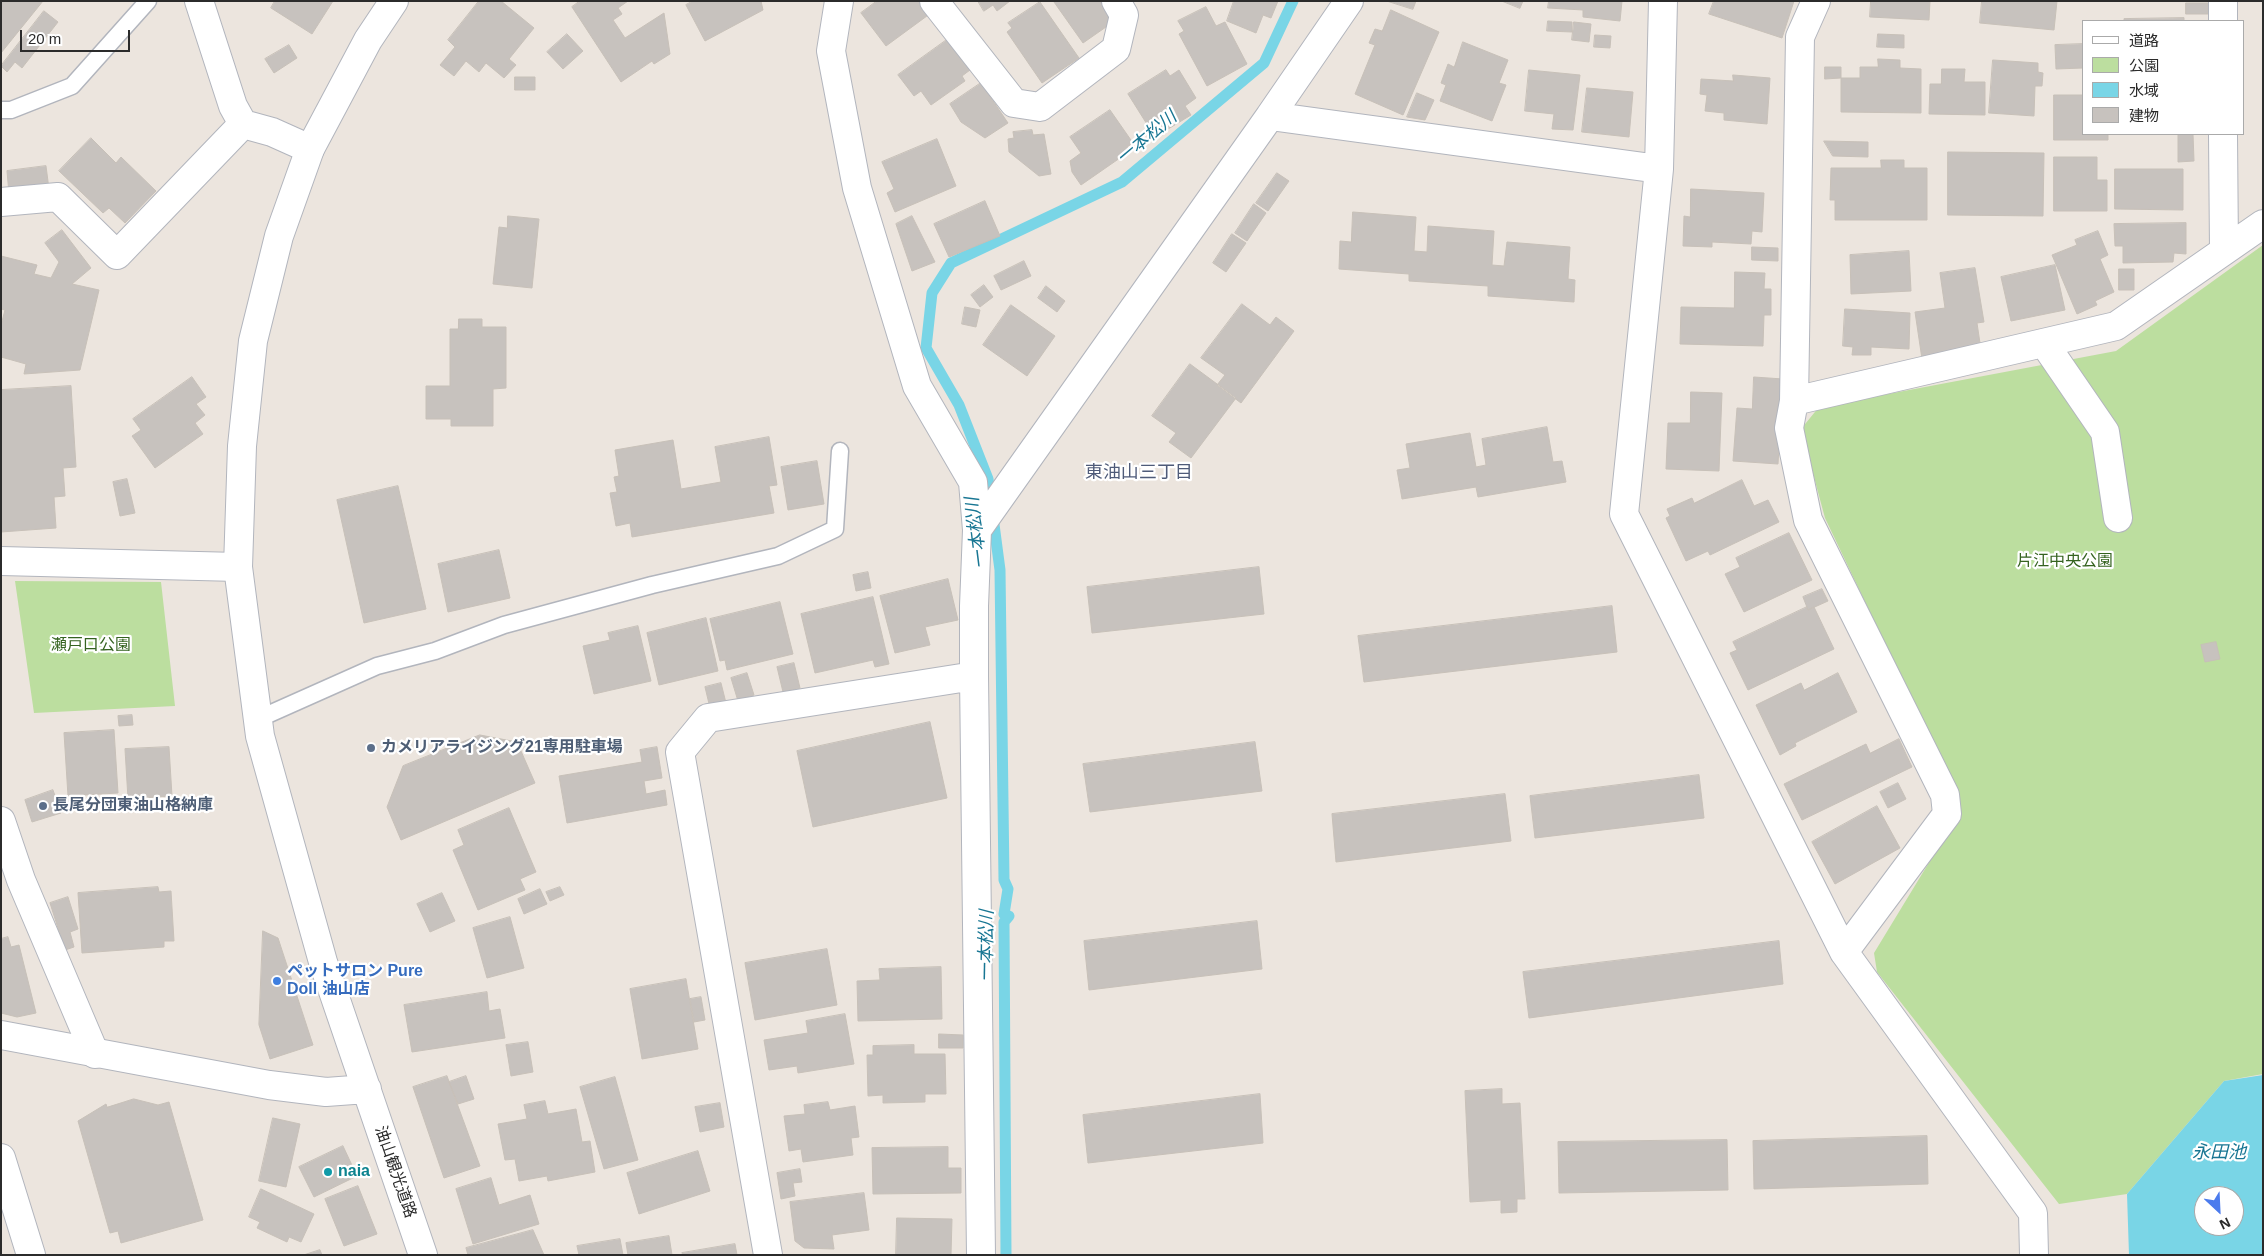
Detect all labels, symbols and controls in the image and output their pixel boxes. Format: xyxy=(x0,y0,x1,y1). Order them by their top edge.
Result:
scale bar xyxy=(22,20,132,52)
legend xyxy=(2082,20,2244,135)
text: 20 m xyxy=(28,30,61,47)
text: 道路 xyxy=(2129,32,2159,49)
text: 公園 xyxy=(2129,57,2159,74)
text: 水域 xyxy=(2129,82,2159,99)
water label: 一本松川 xyxy=(1112,107,1182,169)
text: 建物 xyxy=(2129,107,2159,124)
district label: 東油山三丁目 xyxy=(1085,462,1193,484)
water label: 一本松川 xyxy=(962,496,992,570)
park label: 片江中央公園 xyxy=(2017,552,2113,572)
park label: 瀬戸口公園 xyxy=(51,636,131,656)
place label: カメリアライジング21専用駐車場 xyxy=(381,738,623,758)
marker: カメリアライジング21専用駐車場 xyxy=(365,742,377,754)
place label: 長尾分団東油山格納庫 xyxy=(53,796,213,816)
marker: 長尾分団東油山格納庫 xyxy=(37,800,49,812)
water label: 一本松川 xyxy=(976,910,998,982)
place label: ペットサロン Pure Doll 油山店 xyxy=(287,962,423,1000)
marker: ペットサロン Pure Doll 油山店 xyxy=(271,975,283,987)
street label: 油山観光道路 xyxy=(370,1123,420,1221)
water label: 永田池 xyxy=(2192,1142,2246,1164)
place label: naia xyxy=(338,1162,370,1182)
marker: naia xyxy=(322,1166,334,1178)
north arrow xyxy=(2194,1186,2244,1236)
text: N xyxy=(2217,1214,2233,1233)

